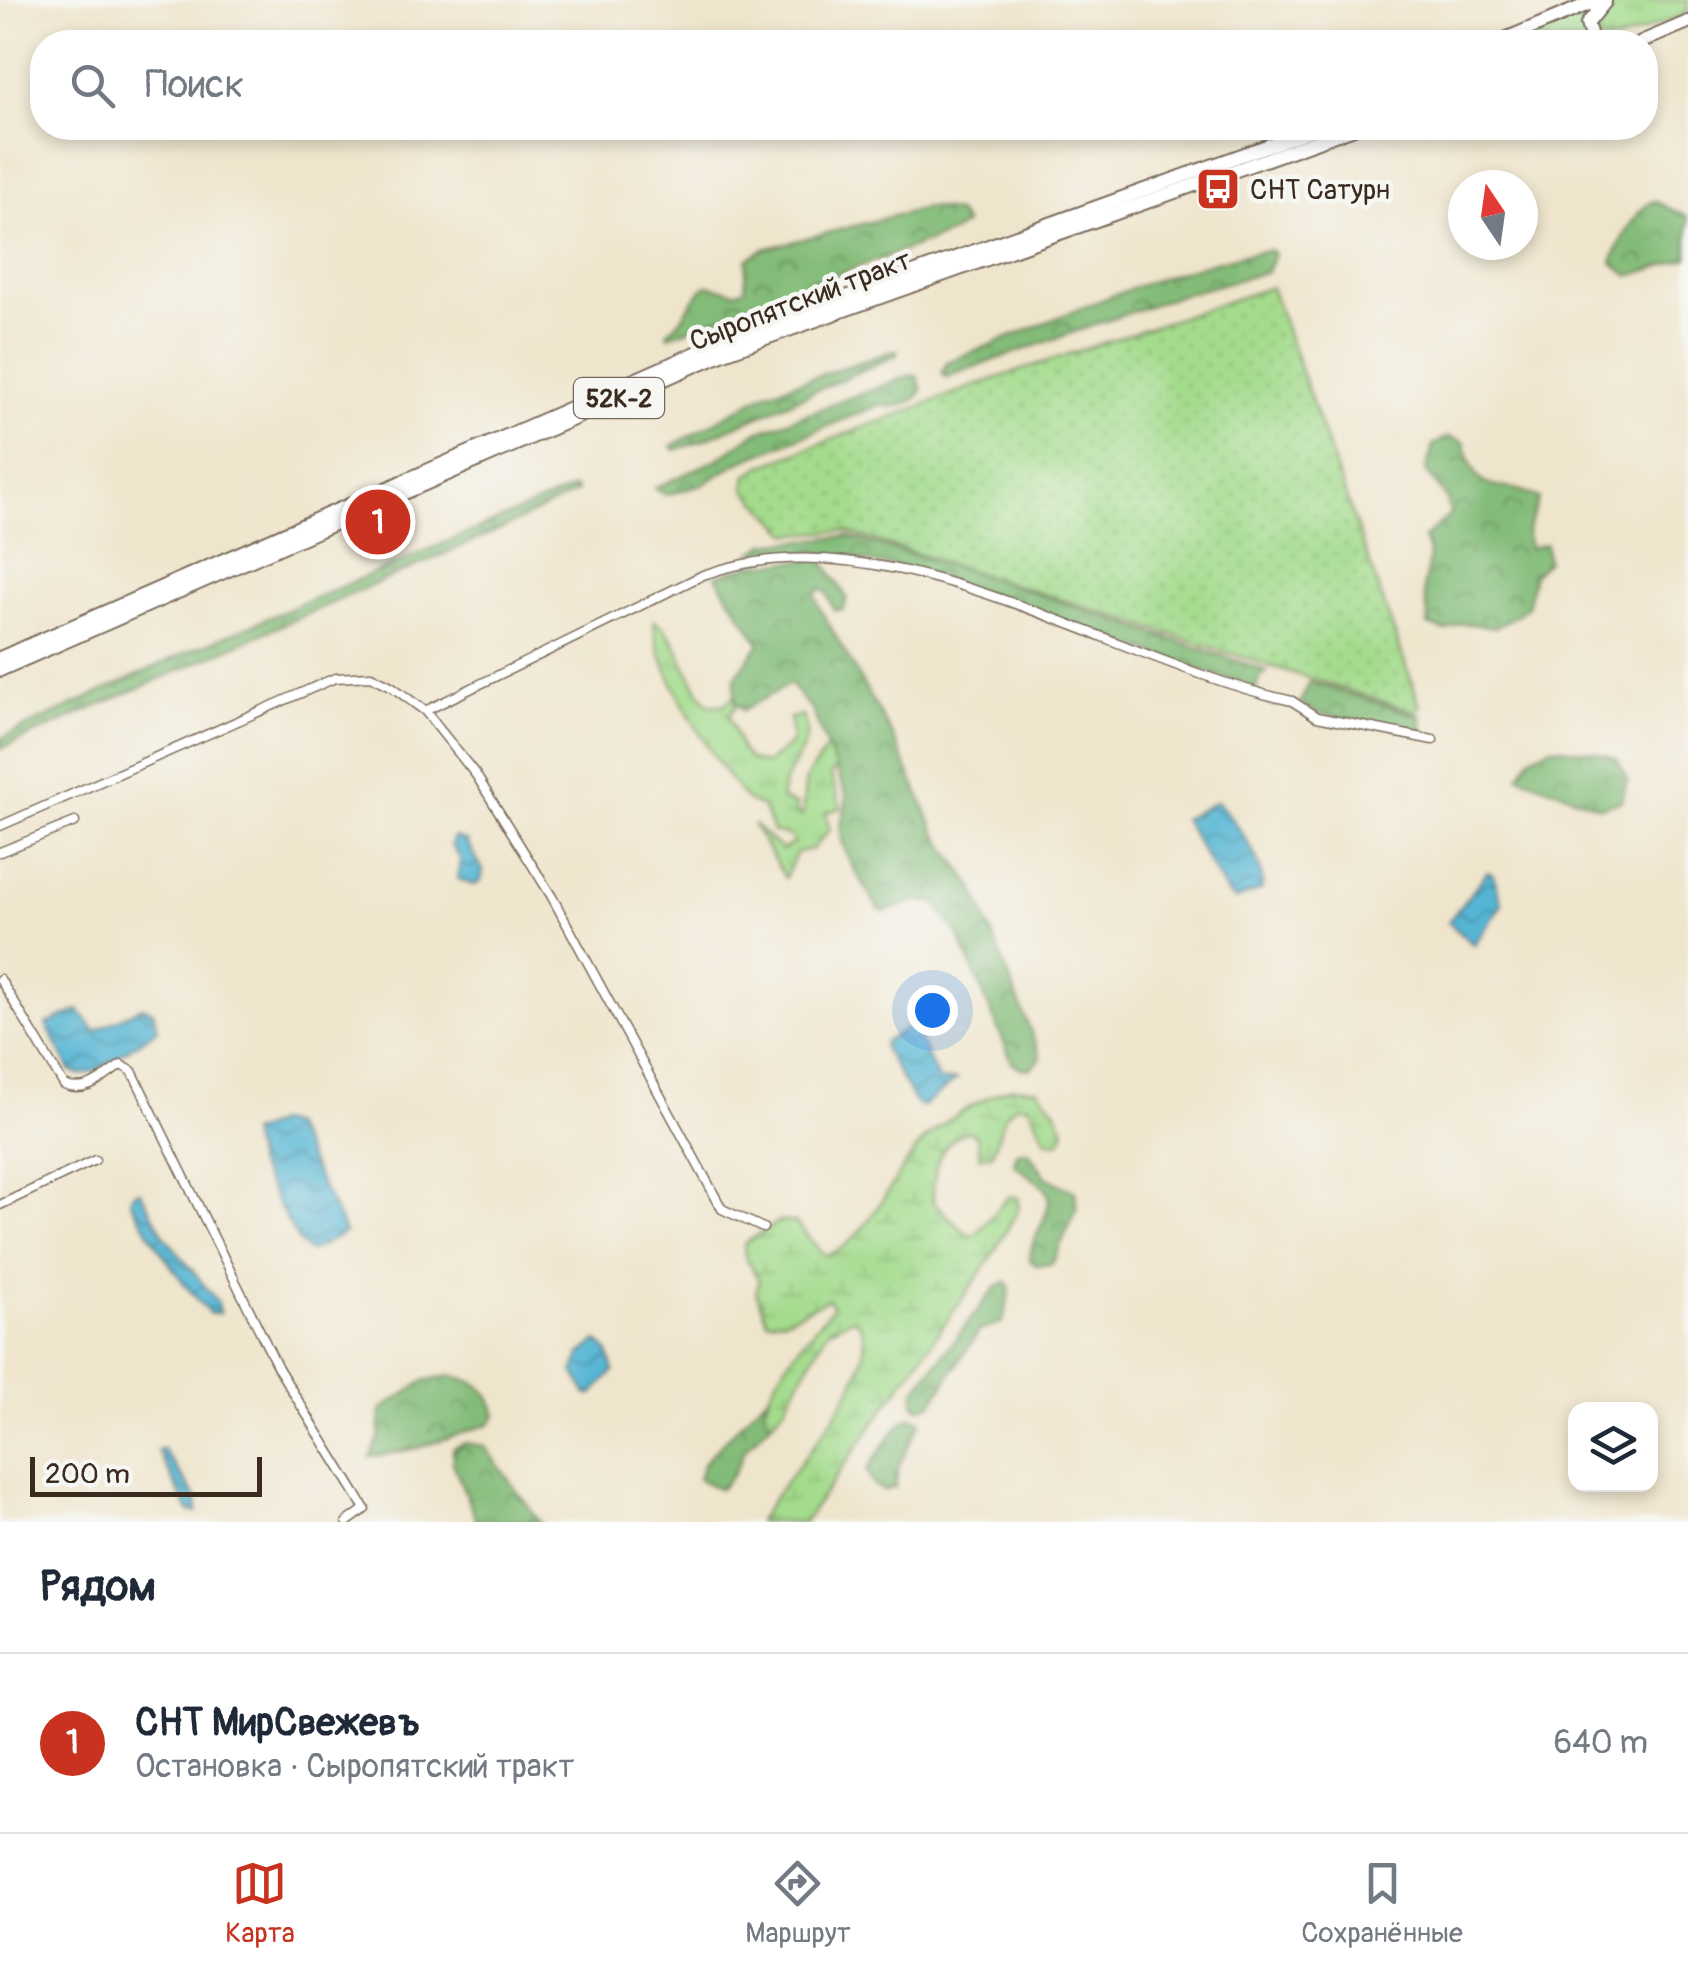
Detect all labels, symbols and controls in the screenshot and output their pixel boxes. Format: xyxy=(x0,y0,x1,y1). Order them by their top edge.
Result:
search box xyxy=(30,30,1658,140)
icon: search xyxy=(65,58,120,113)
text: Поиск xyxy=(145,61,244,109)
bus stop icon: СНТ Сатурн xyxy=(1195,166,1241,212)
north arrow xyxy=(1448,170,1538,260)
place label: СНТ Сатурн xyxy=(1250,173,1390,208)
street label: Сыропятский тракт xyxy=(685,243,916,360)
road number: 52К-2 xyxy=(574,378,664,418)
pin: 1 xyxy=(346,484,410,560)
your location xyxy=(907,985,958,1036)
map controls xyxy=(1568,1402,1658,1492)
button: layers xyxy=(1568,1402,1658,1492)
scale bar xyxy=(30,1452,262,1496)
text: 200 m xyxy=(45,1457,130,1492)
text: Рядом xyxy=(40,1561,156,1613)
text: СНТ МирСвежевъ xyxy=(135,1699,420,1747)
text: 1 xyxy=(66,1723,79,1763)
text: 640 m xyxy=(1554,1723,1648,1763)
text: Остановка · Сыропятский тракт xyxy=(135,1747,574,1787)
tab: Карта xyxy=(225,1856,295,1951)
tab: Маршрут xyxy=(745,1856,851,1951)
tab: Сохранённые xyxy=(1301,1856,1463,1951)

